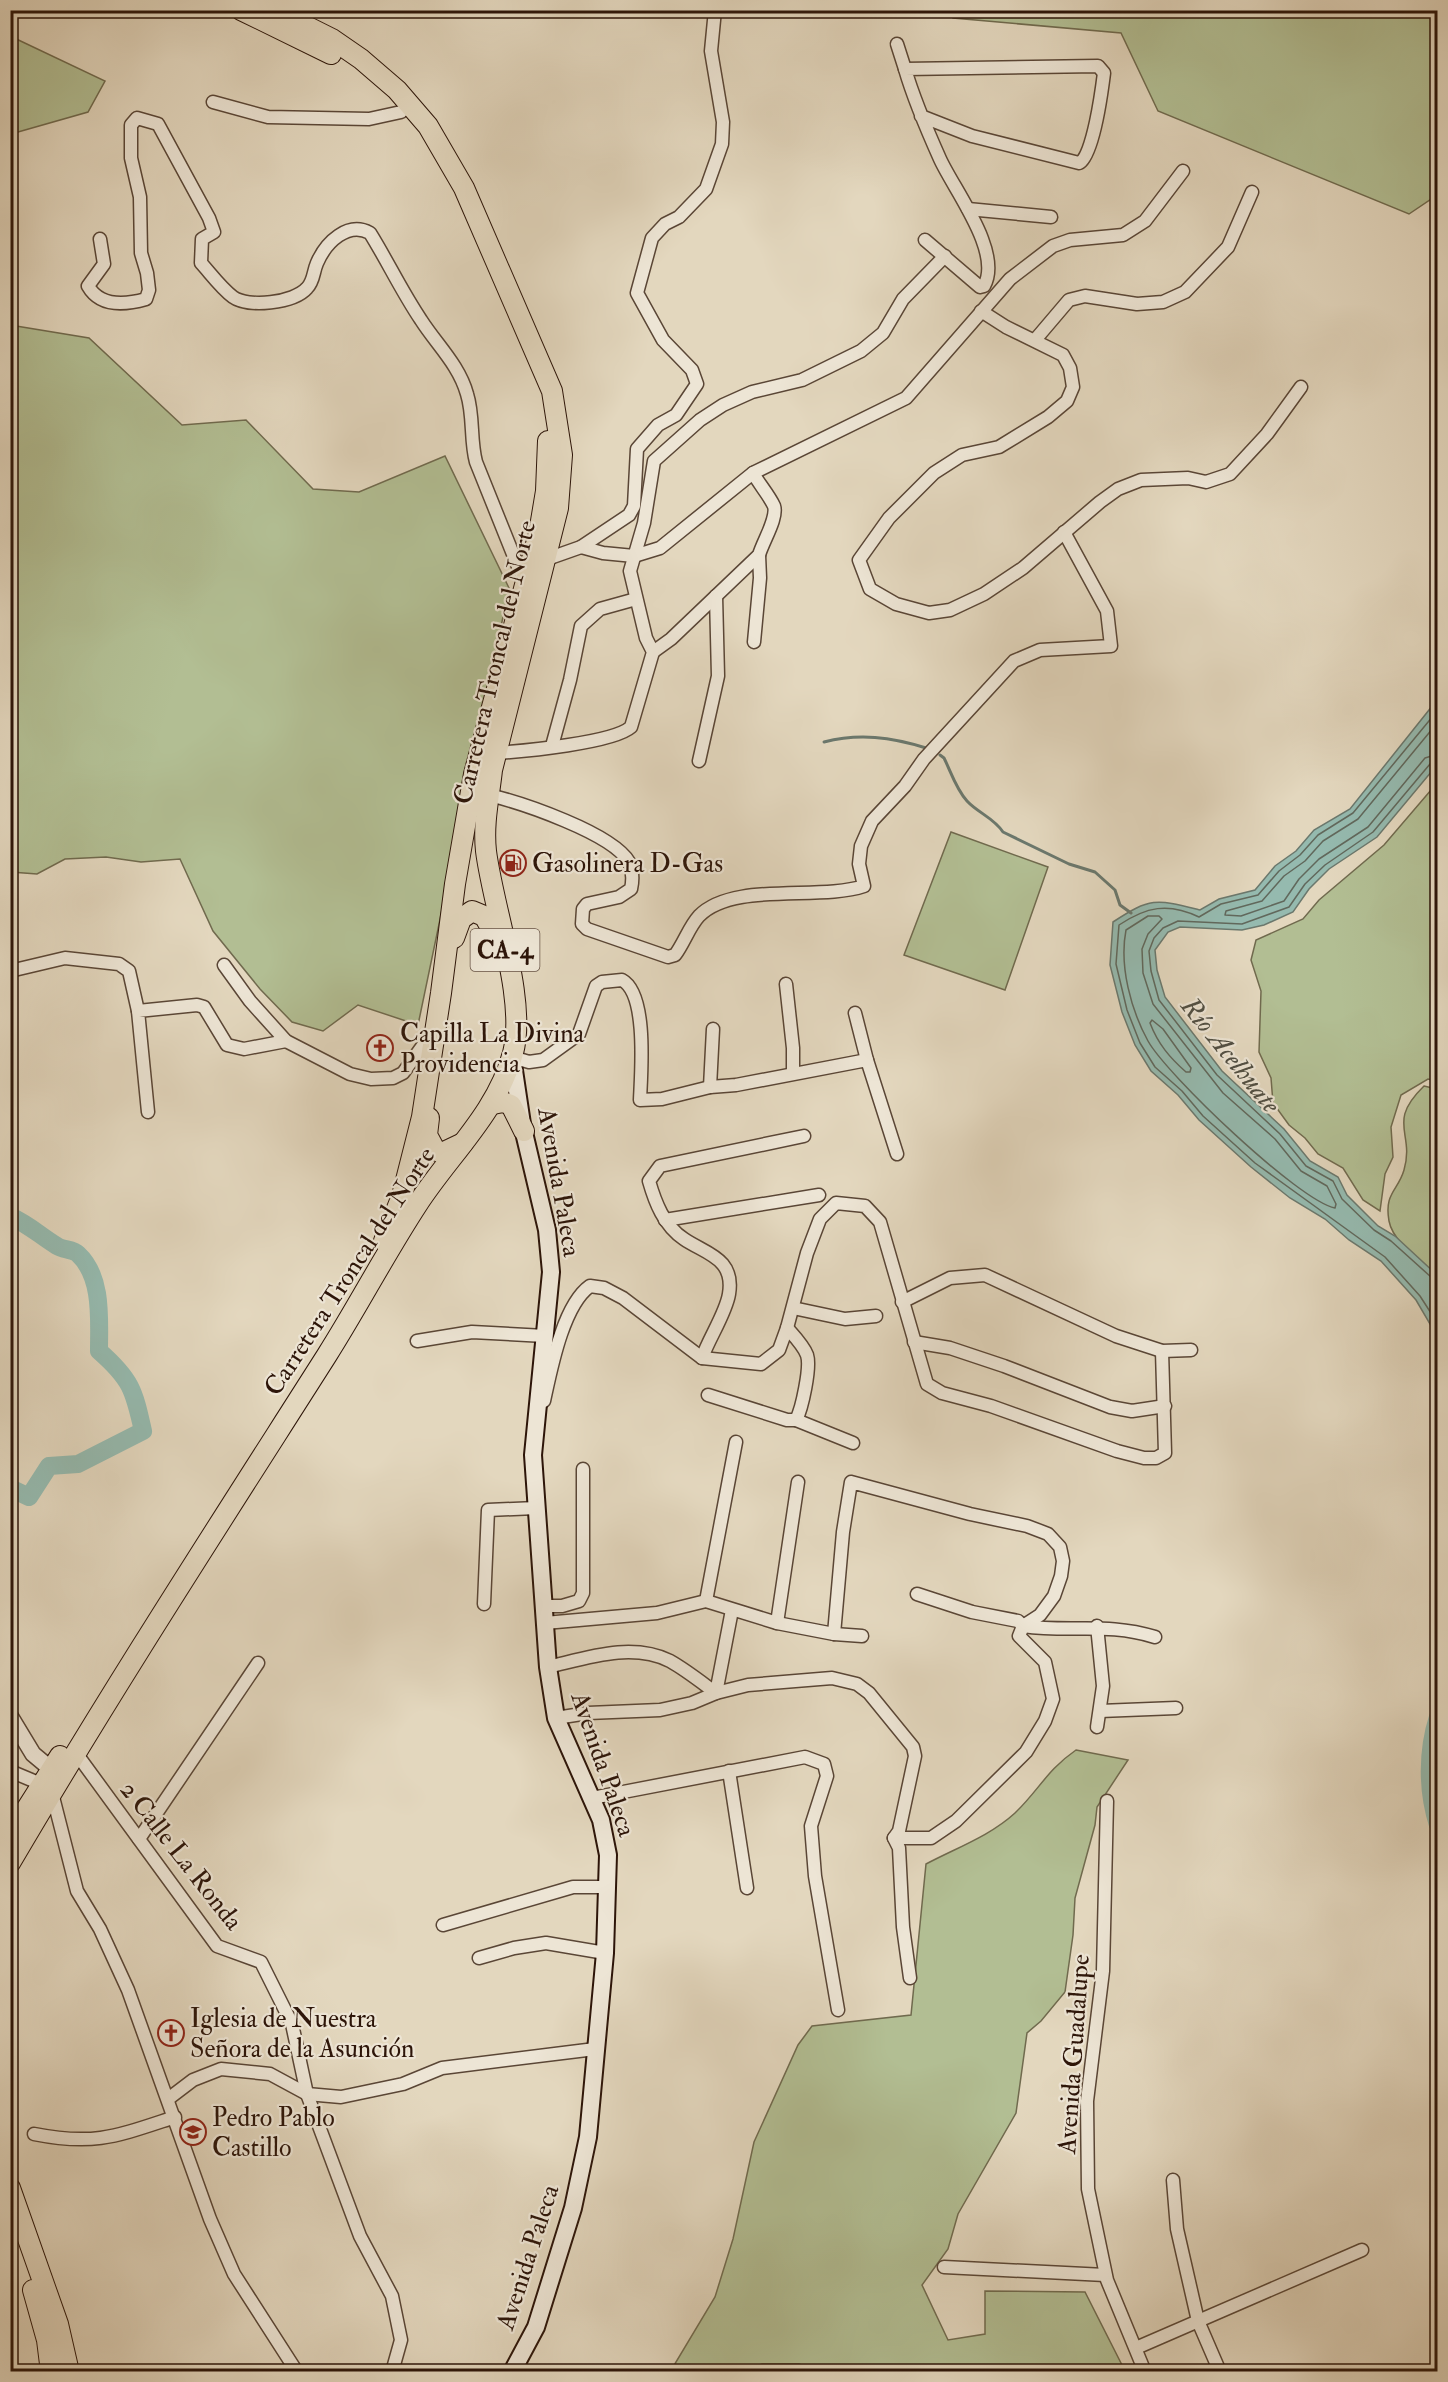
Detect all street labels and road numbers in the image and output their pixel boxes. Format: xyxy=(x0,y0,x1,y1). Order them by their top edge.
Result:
street label: Carretera Troncal del Norte xyxy=(447,517,543,807)
road number: CA-4 xyxy=(470,929,540,971)
street label: Avenida Paleca xyxy=(530,1104,588,1259)
street label: Carretera Troncal del Norte xyxy=(257,1141,442,1402)
street label: Avenida Paleca xyxy=(563,1687,643,1841)
street label: 2 Calle La Ronda xyxy=(113,1775,250,1937)
street label: Avenida Guadalupe xyxy=(1051,1953,1098,2156)
street label: Avenida Paleca xyxy=(489,2180,567,2335)

